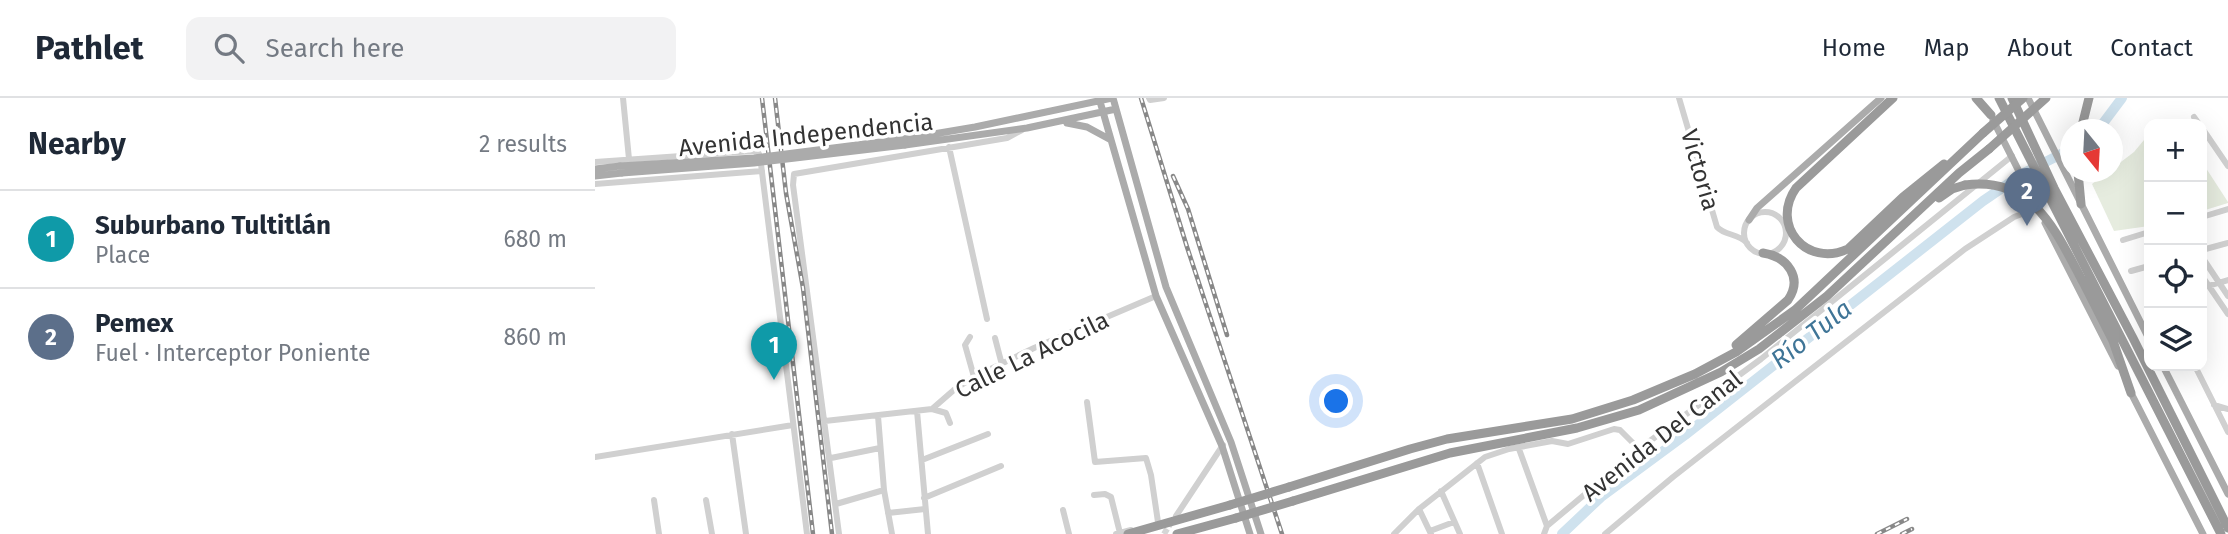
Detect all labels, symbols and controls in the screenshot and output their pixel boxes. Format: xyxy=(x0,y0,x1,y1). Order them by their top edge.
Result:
search box xyxy=(186,17,676,80)
text: Pathlet xyxy=(35,28,144,68)
icon: search xyxy=(210,29,248,67)
text: Search here xyxy=(266,33,404,64)
text: Home xyxy=(1822,34,1886,62)
text: Map xyxy=(1924,34,1970,62)
text: About xyxy=(2008,34,2072,62)
text: Contact xyxy=(2110,34,2193,62)
street label: Avenida Independencia xyxy=(677,108,935,162)
north arrow xyxy=(2060,119,2123,182)
map controls xyxy=(2144,119,2207,371)
button: + xyxy=(2144,119,2207,182)
text: Nearby xyxy=(28,126,126,162)
street label: Victoria xyxy=(1675,126,1725,214)
text: 2 results xyxy=(479,130,567,158)
pin: 2 xyxy=(2004,168,2050,226)
button: − xyxy=(2144,182,2207,245)
text: Suburbano Tultitlán xyxy=(95,210,331,241)
text: 1 xyxy=(46,225,56,253)
text: 680 m xyxy=(503,225,567,253)
text: Place xyxy=(95,241,150,269)
button: locate xyxy=(2144,245,2207,308)
water label: Río Tula xyxy=(1765,293,1858,376)
street label: Calle La Acocila xyxy=(951,306,1113,404)
text: Pemex xyxy=(95,308,173,339)
button: layers xyxy=(2144,308,2207,371)
pin: 1 xyxy=(751,322,797,380)
text: 2 xyxy=(45,323,57,351)
text: 860 m xyxy=(503,323,567,351)
text: Fuel · Interceptor Poniente xyxy=(95,339,370,367)
street label: Avenida Del Canal xyxy=(1576,365,1748,507)
your location xyxy=(1319,384,1353,418)

